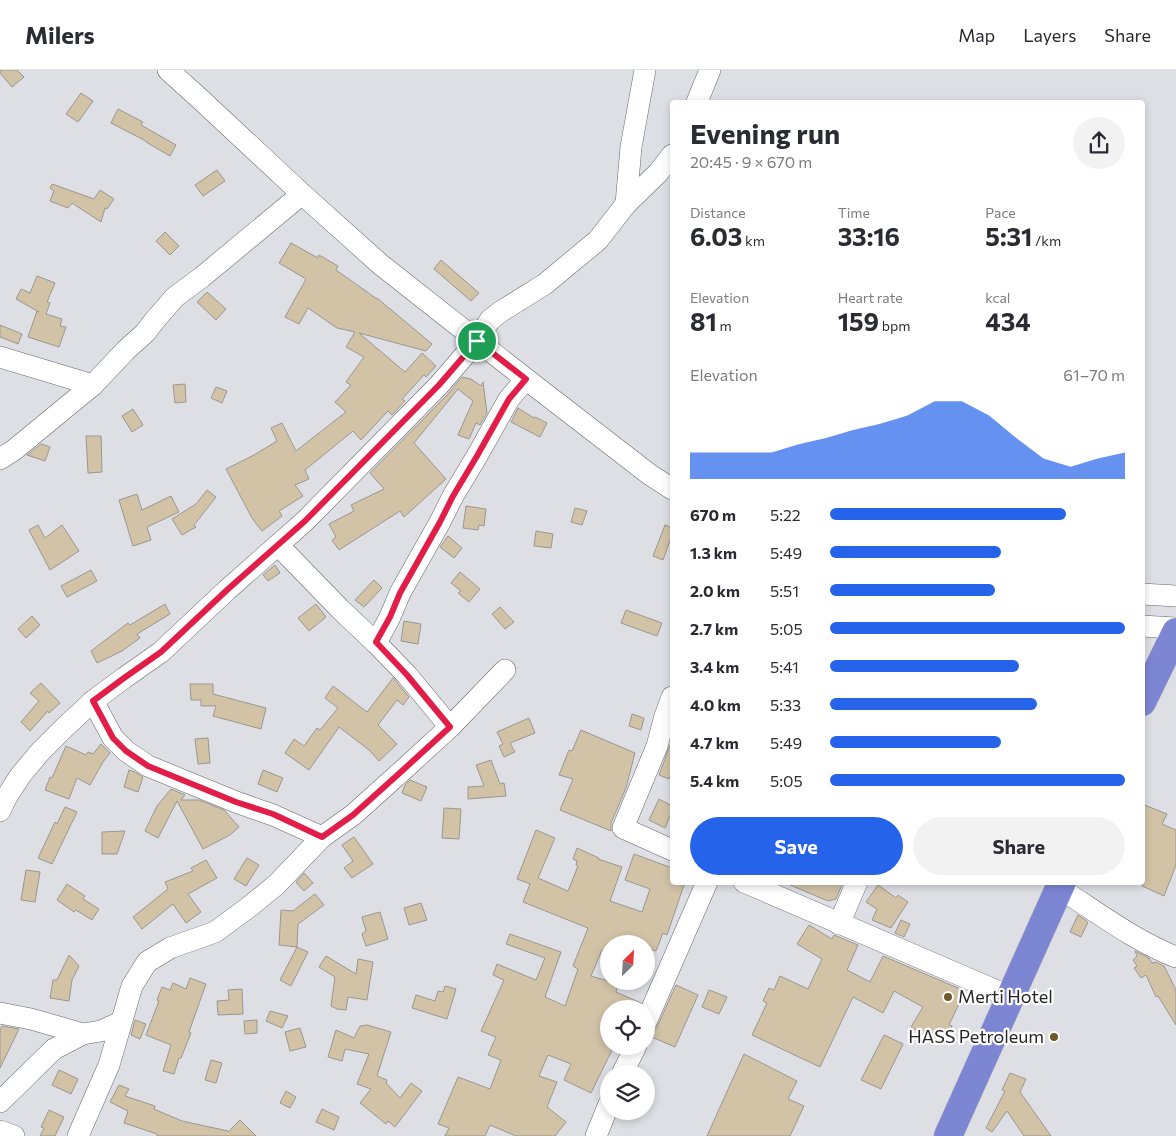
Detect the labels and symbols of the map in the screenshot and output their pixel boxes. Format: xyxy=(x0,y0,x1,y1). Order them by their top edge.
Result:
pin xyxy=(456,320,498,362)
north arrow xyxy=(600,935,655,990)
place label: Merti Hotel xyxy=(958,985,1053,1007)
marker: Merti Hotel xyxy=(942,991,954,1003)
place label: HASS Petroleum xyxy=(908,1025,1044,1047)
marker: HASS Petroleum xyxy=(1048,1031,1060,1043)

